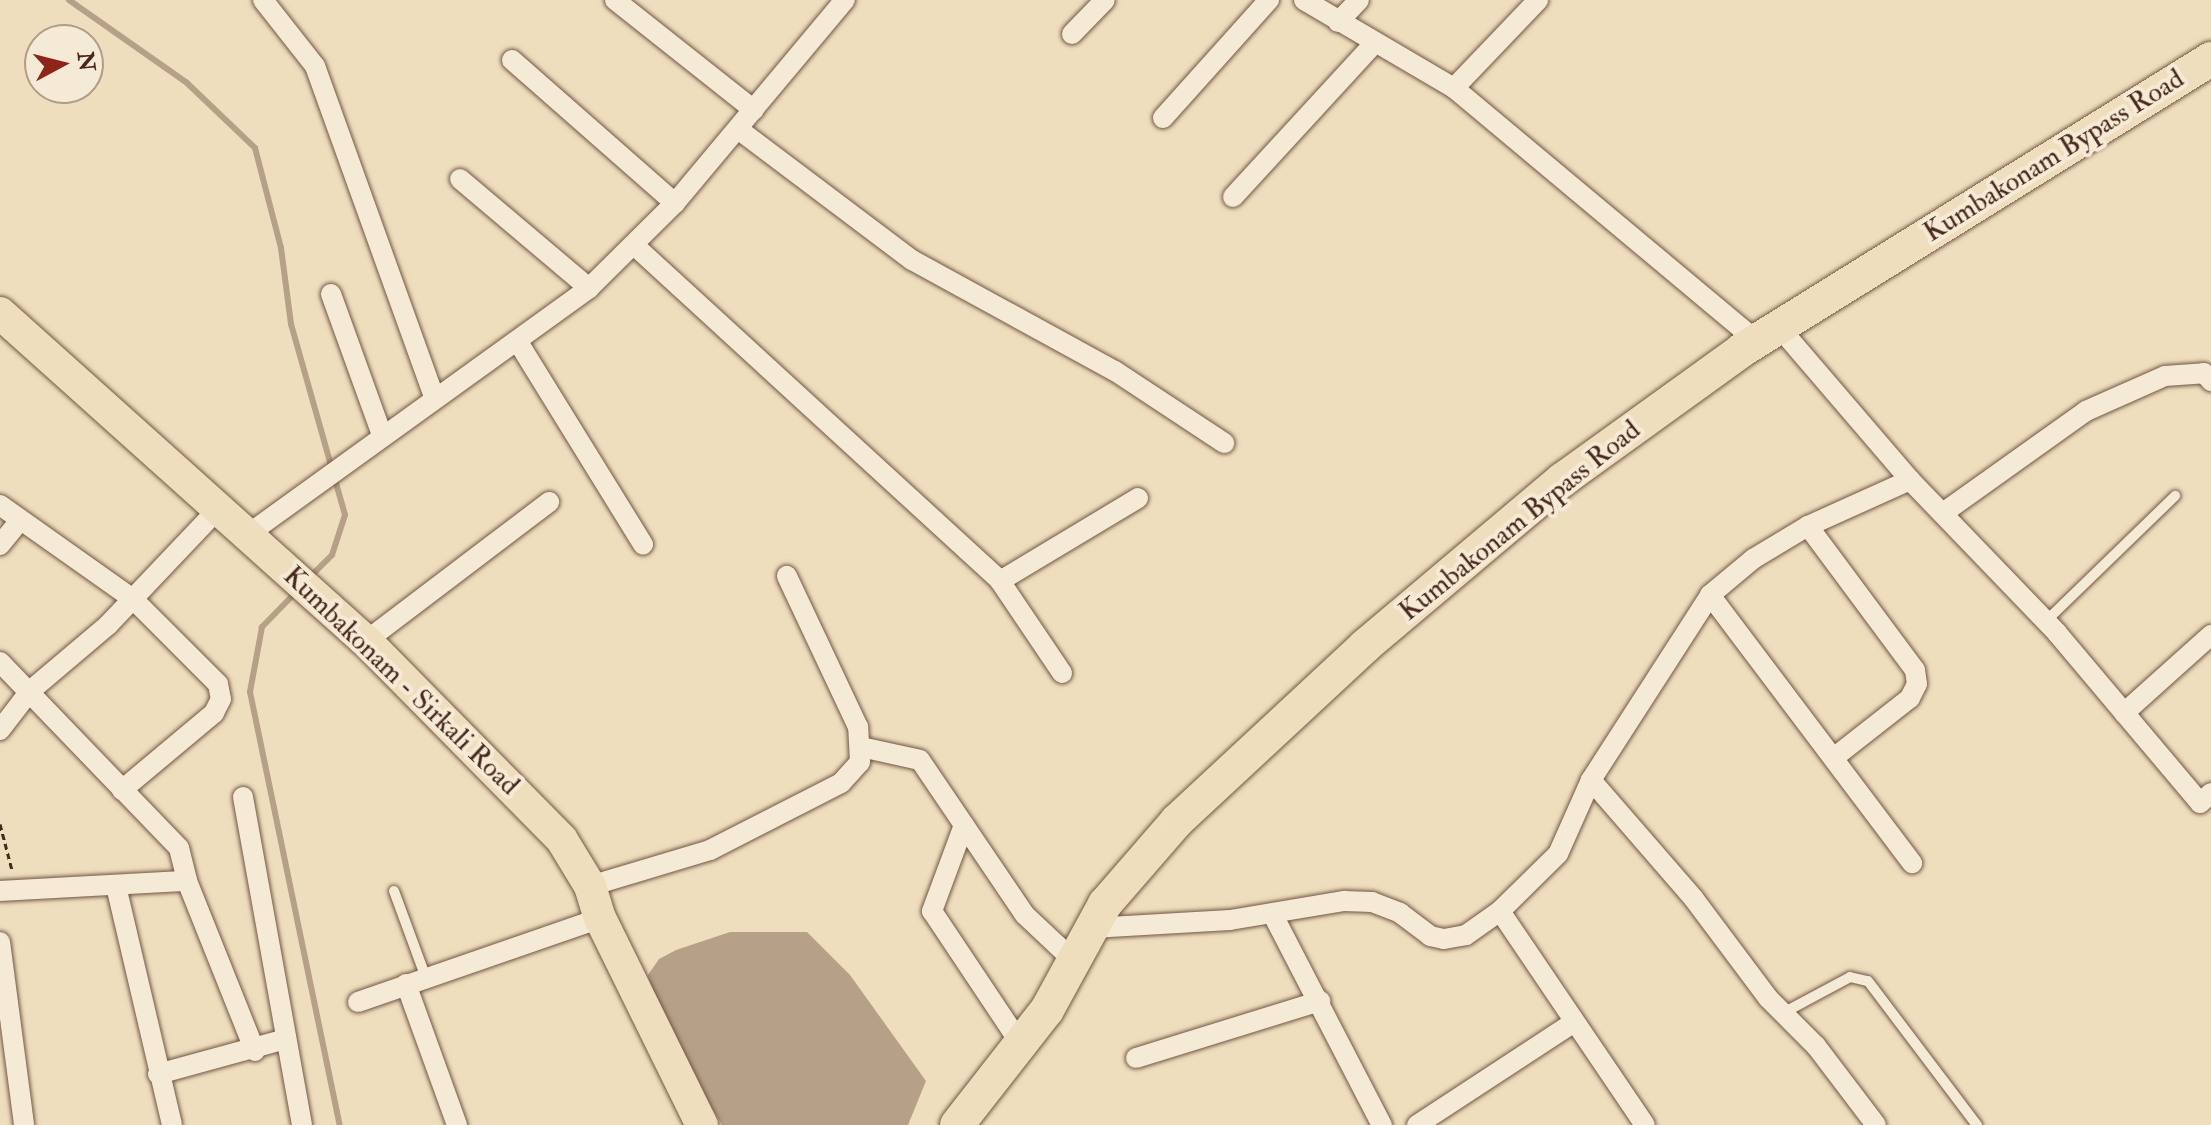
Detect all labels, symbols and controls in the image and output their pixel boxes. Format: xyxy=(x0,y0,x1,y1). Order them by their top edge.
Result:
north arrow xyxy=(24,24,104,104)
text: N xyxy=(71,50,101,73)
street label: Kumbakonam Bypass Road xyxy=(1918,62,2190,250)
street label: Kumbakonam Bypass Road xyxy=(1393,413,1647,629)
street label: Kumbakonam - Sirkali Road xyxy=(276,559,526,803)

